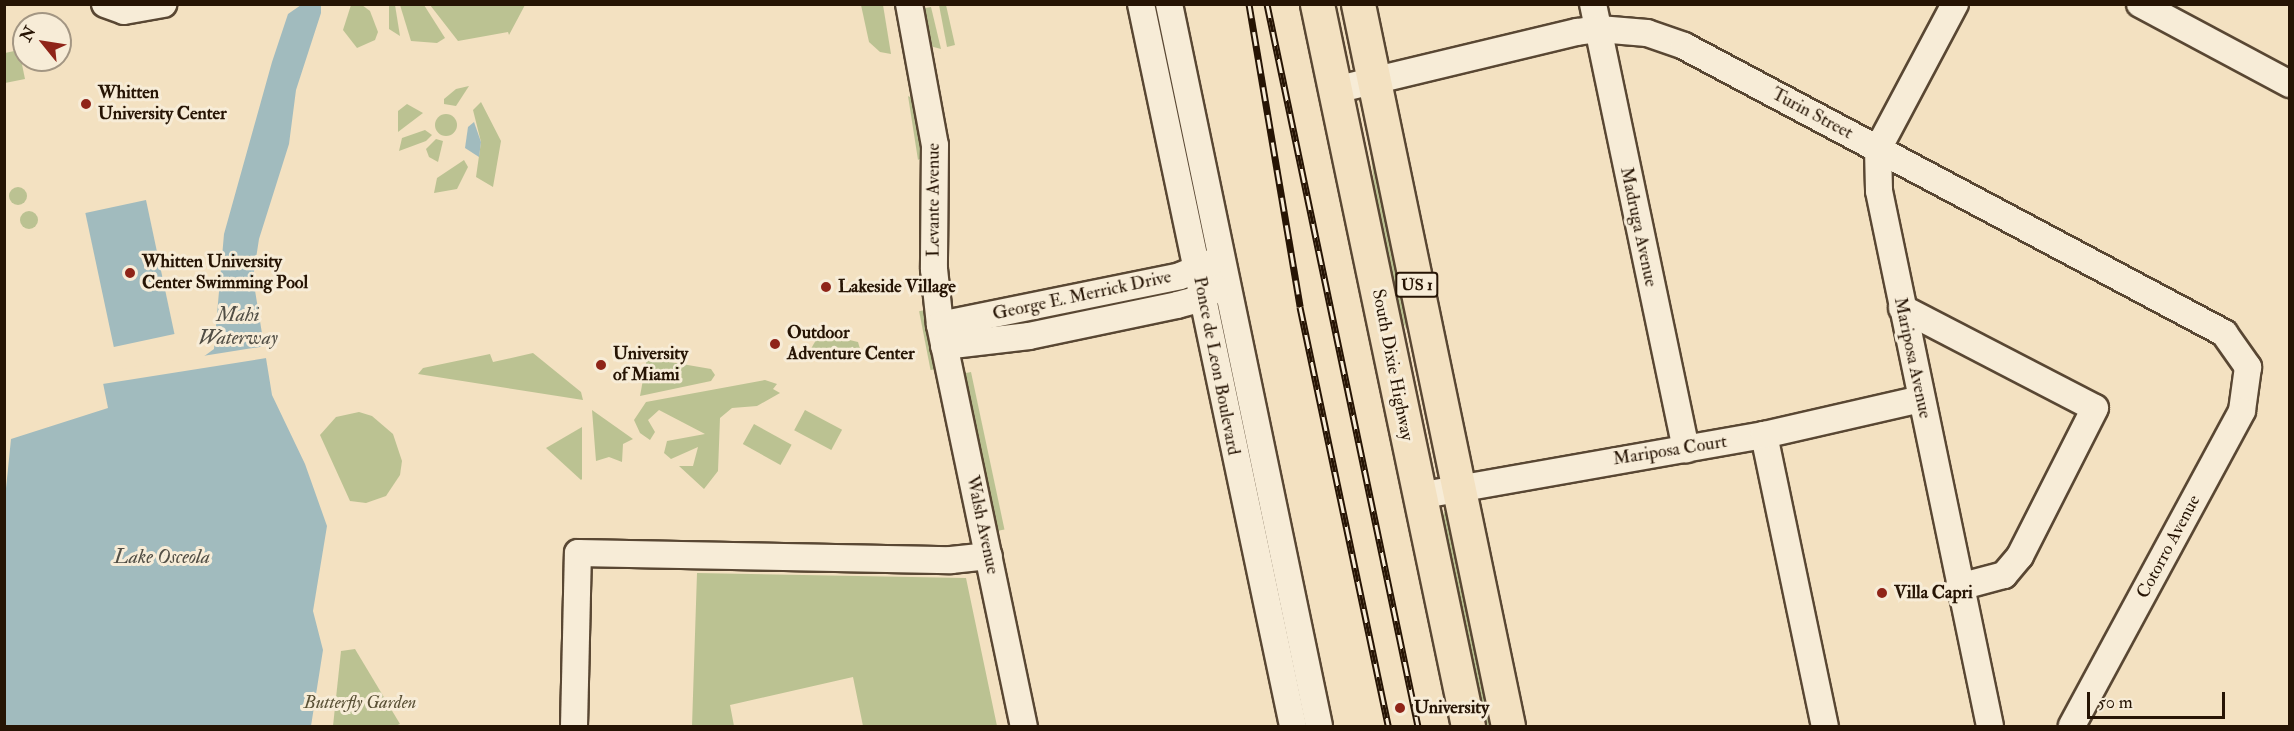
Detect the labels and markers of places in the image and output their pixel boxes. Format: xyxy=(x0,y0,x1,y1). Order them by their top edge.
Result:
place label: Whitten University Center xyxy=(98,83,227,125)
marker: Whitten University Center xyxy=(79,97,93,111)
place label: Whitten University Center Swimming Pool xyxy=(142,252,308,294)
marker: Whitten University Center Swimming Pool xyxy=(123,266,137,280)
place label: Lakeside Village xyxy=(838,276,956,298)
marker: Lakeside Village xyxy=(819,280,833,294)
place label: Outdoor Adventure Center xyxy=(787,323,915,366)
marker: Outdoor Adventure Center xyxy=(768,337,782,351)
place label: University of Miami xyxy=(613,344,688,386)
marker: University of Miami xyxy=(594,358,608,372)
place label: Villa Capri xyxy=(1894,582,1973,604)
marker: Villa Capri xyxy=(1875,586,1889,600)
place label: University xyxy=(1414,697,1489,719)
marker: University xyxy=(1391,699,1409,717)

